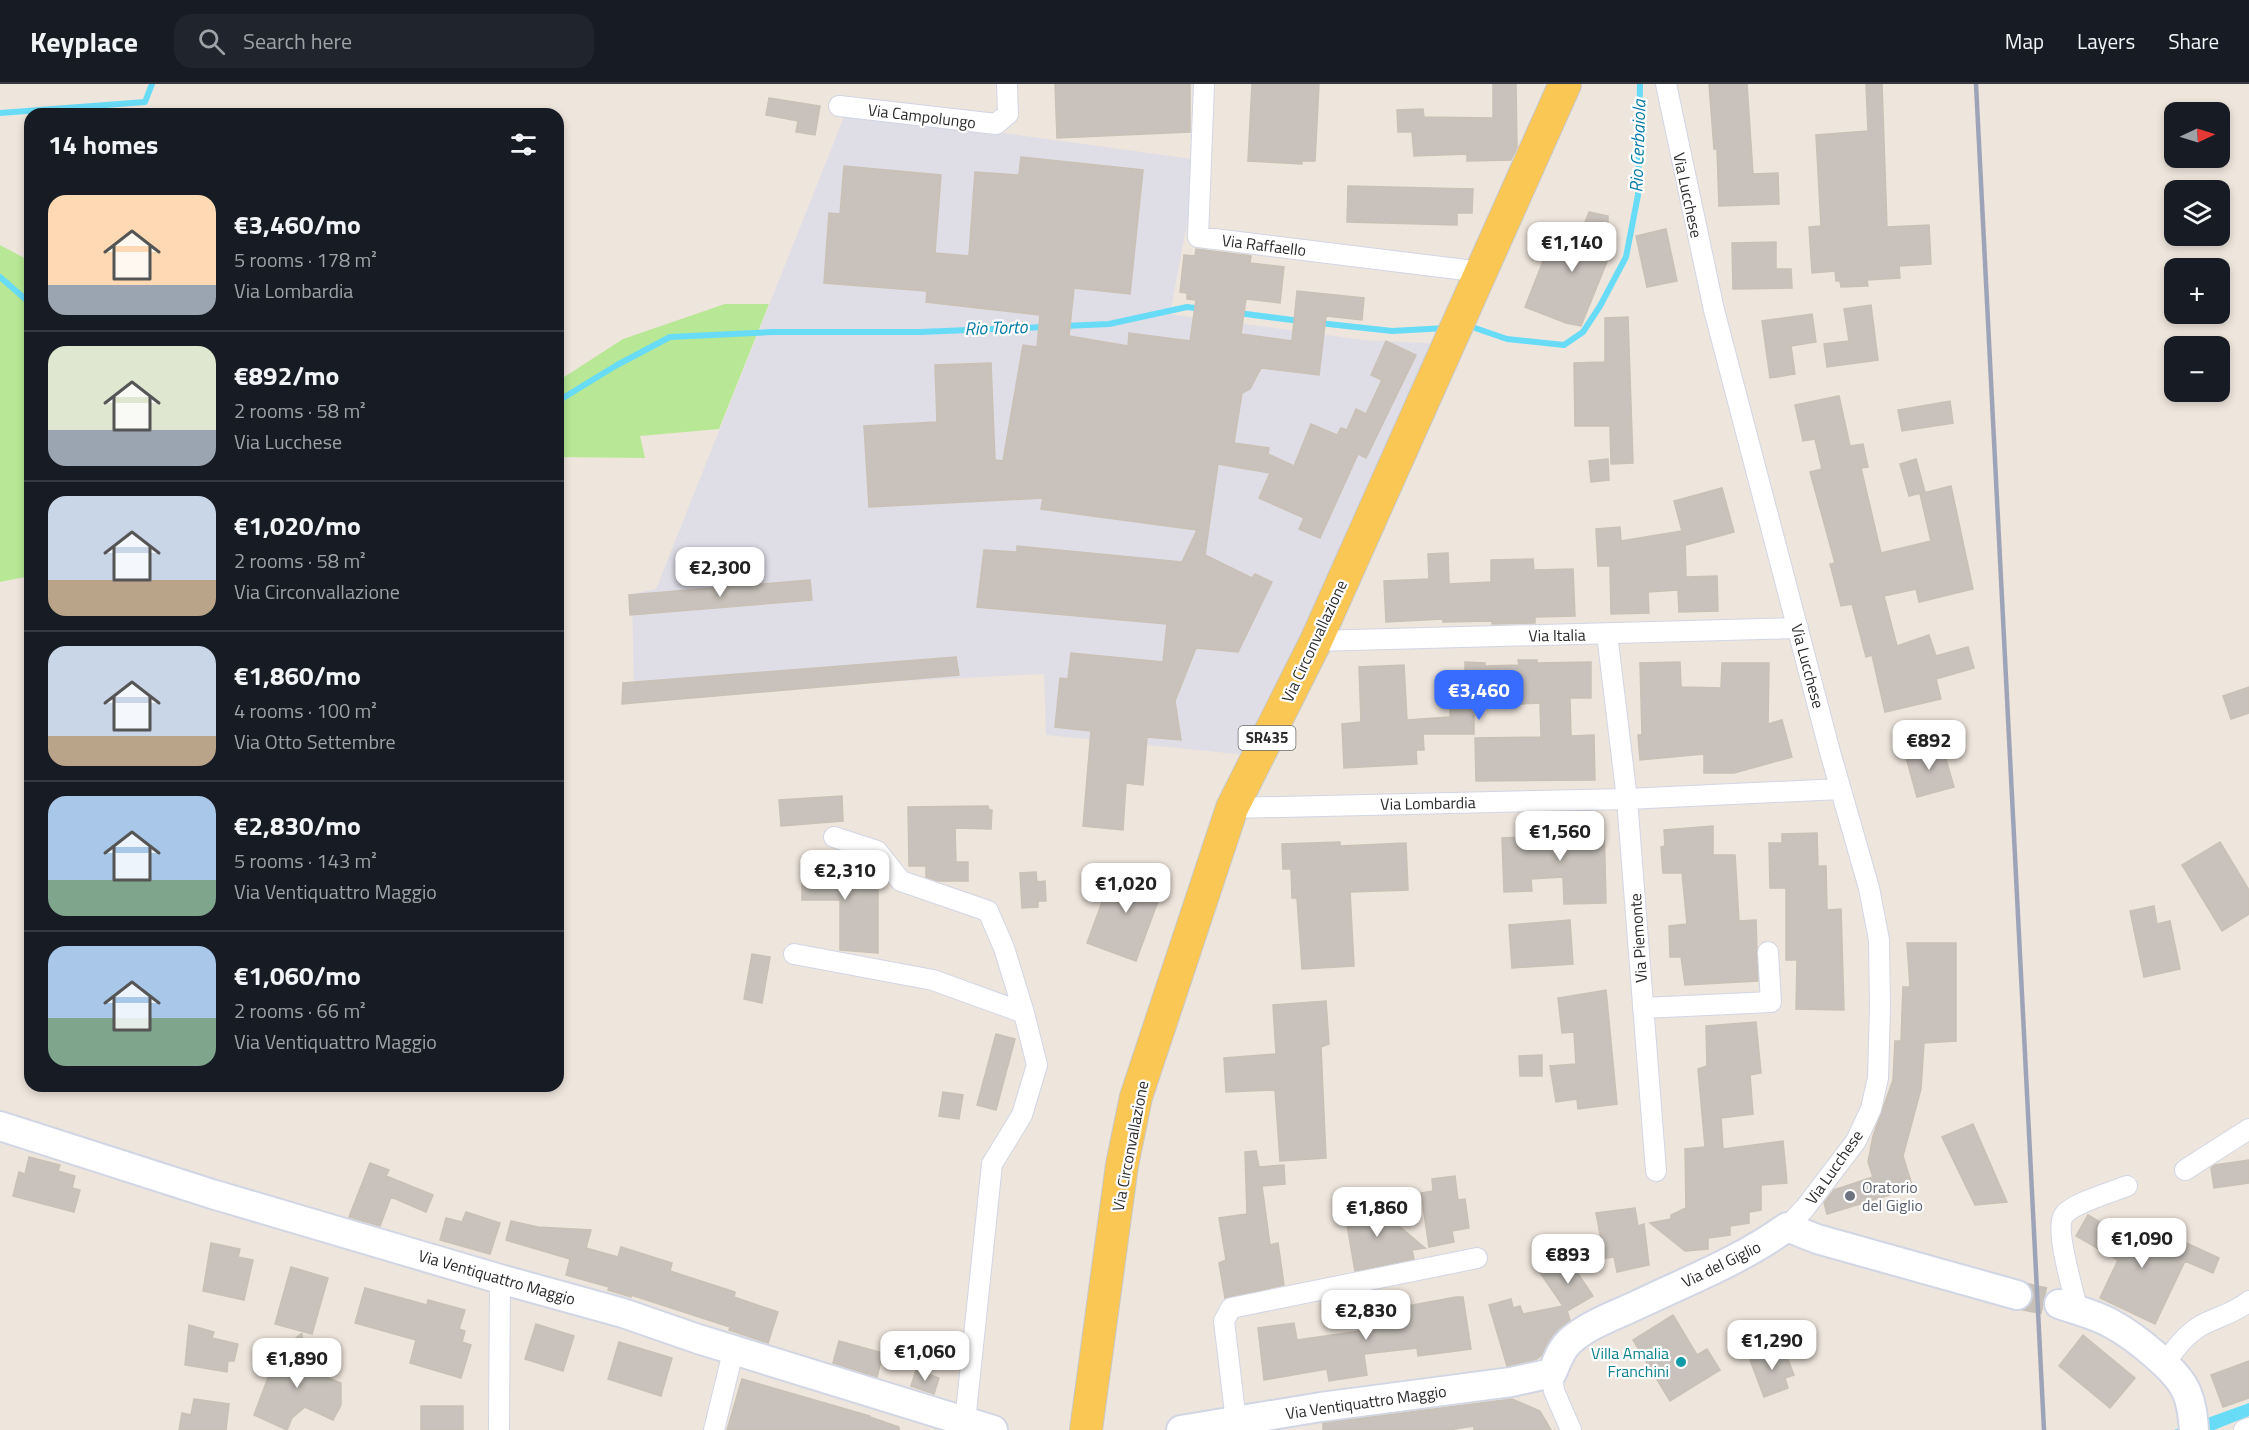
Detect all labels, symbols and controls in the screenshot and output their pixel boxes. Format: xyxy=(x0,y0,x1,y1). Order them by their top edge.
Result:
search box xyxy=(174,14,594,68)
text: Keyplace xyxy=(30,20,138,63)
text: Search here xyxy=(243,24,352,58)
icon: search xyxy=(195,25,228,58)
text: Map xyxy=(2005,25,2044,57)
text: Layers xyxy=(2077,25,2135,57)
text: Share xyxy=(2168,25,2219,57)
street label: Via Campolungo xyxy=(867,97,977,135)
water label: Rio Cerbaiola xyxy=(1622,98,1653,193)
north arrow xyxy=(2164,102,2230,168)
map controls xyxy=(2164,102,2230,402)
text: 14 homes xyxy=(48,125,158,164)
icon: filters xyxy=(507,128,540,161)
street label: Via Lucchese xyxy=(1667,150,1709,240)
button: layers xyxy=(2164,180,2230,246)
text: €3,460/mo xyxy=(234,205,361,244)
icon: home xyxy=(96,219,168,291)
pin: €1,140 xyxy=(1523,222,1621,273)
text: €1,140 xyxy=(1541,226,1603,257)
street label: Via Raffaello xyxy=(1220,228,1308,262)
text: 5 rooms · 178 m² xyxy=(234,244,377,275)
button: + xyxy=(2164,258,2230,324)
text: Via Lombardia xyxy=(234,275,353,306)
water label: Rio Torto xyxy=(964,313,1029,342)
button: − xyxy=(2164,336,2230,402)
text: €892/mo xyxy=(234,356,339,395)
icon: home xyxy=(96,370,168,442)
text: 2 rooms · 58 m² xyxy=(234,395,366,426)
text: Via Lucchese xyxy=(234,426,342,457)
text: €1,020/mo xyxy=(234,506,361,545)
icon: home xyxy=(96,520,168,592)
text: 2 rooms · 58 m² xyxy=(234,545,366,576)
pin: €2,300 xyxy=(671,547,769,598)
text: €2,300 xyxy=(689,551,751,582)
text: Via Circonvallazione xyxy=(234,576,400,607)
street label: Via Circonvallazione xyxy=(1275,576,1353,706)
street label: Via Lucchese xyxy=(1785,621,1831,711)
street label: Via Italia xyxy=(1528,623,1586,647)
text: €1,860/mo xyxy=(234,656,361,695)
icon: home xyxy=(96,670,168,742)
pin: €3,460 xyxy=(1430,670,1528,721)
text: €3,460 xyxy=(1448,674,1510,705)
text: 4 rooms · 100 m² xyxy=(234,695,377,726)
pin: €892 xyxy=(1893,720,1965,771)
text: €892 xyxy=(1907,724,1951,755)
text: Via Otto Settembre xyxy=(234,726,396,757)
road number: SR435 xyxy=(1238,726,1296,750)
street label: Via Lombardia xyxy=(1380,790,1476,816)
text: €2,830/mo xyxy=(234,806,361,845)
pin: €1,560 xyxy=(1511,811,1609,862)
text: €1,560 xyxy=(1529,815,1591,846)
icon: home xyxy=(96,820,168,892)
text: 5 rooms · 143 m² xyxy=(234,845,377,876)
pin: €2,310 xyxy=(796,850,894,901)
text: €2,310 xyxy=(814,854,876,885)
pin: €1,020 xyxy=(1077,863,1175,914)
text: €1,020 xyxy=(1095,867,1157,898)
text: Via Ventiquattro Maggio xyxy=(234,876,437,907)
street label: Via Piemonte xyxy=(1623,893,1653,983)
text: €1,060/mo xyxy=(234,956,361,995)
icon: home xyxy=(96,970,168,1042)
text: 2 rooms · 66 m² xyxy=(234,995,366,1026)
text: Via Ventiquattro Maggio xyxy=(234,1026,437,1057)
street label: Via Circonvallazione xyxy=(1106,1079,1154,1213)
street label: Via Lucchese xyxy=(1799,1125,1869,1209)
place label: Oratorio del Giglio xyxy=(1862,1175,1923,1217)
pin: €1,860 xyxy=(1328,1187,1426,1238)
marker: Oratorio del Giglio xyxy=(1843,1189,1857,1203)
text: €1,860 xyxy=(1346,1191,1408,1222)
pin: €1,090 xyxy=(2093,1218,2191,1269)
text: €1,090 xyxy=(2111,1222,2173,1253)
pin: €893 xyxy=(1532,1234,1604,1285)
street label: Via del Giglio xyxy=(1677,1235,1765,1293)
text: €893 xyxy=(1546,1238,1590,1269)
street label: Via Ventiquattro Maggio xyxy=(416,1243,578,1311)
pin: €2,830 xyxy=(1317,1290,1415,1341)
text: €2,830 xyxy=(1335,1294,1397,1325)
pin: €1,290 xyxy=(1723,1320,1821,1371)
text: €1,290 xyxy=(1741,1324,1803,1355)
pin: €1,060 xyxy=(876,1331,974,1382)
text: €1,060 xyxy=(894,1335,956,1366)
pin: €1,890 xyxy=(248,1338,346,1389)
place label: Villa Amalia Franchini xyxy=(1591,1341,1669,1383)
text: €1,890 xyxy=(266,1342,328,1373)
marker: Villa Amalia Franchini xyxy=(1674,1355,1688,1369)
street label: Via Ventiquattro Maggio xyxy=(1284,1379,1448,1425)

